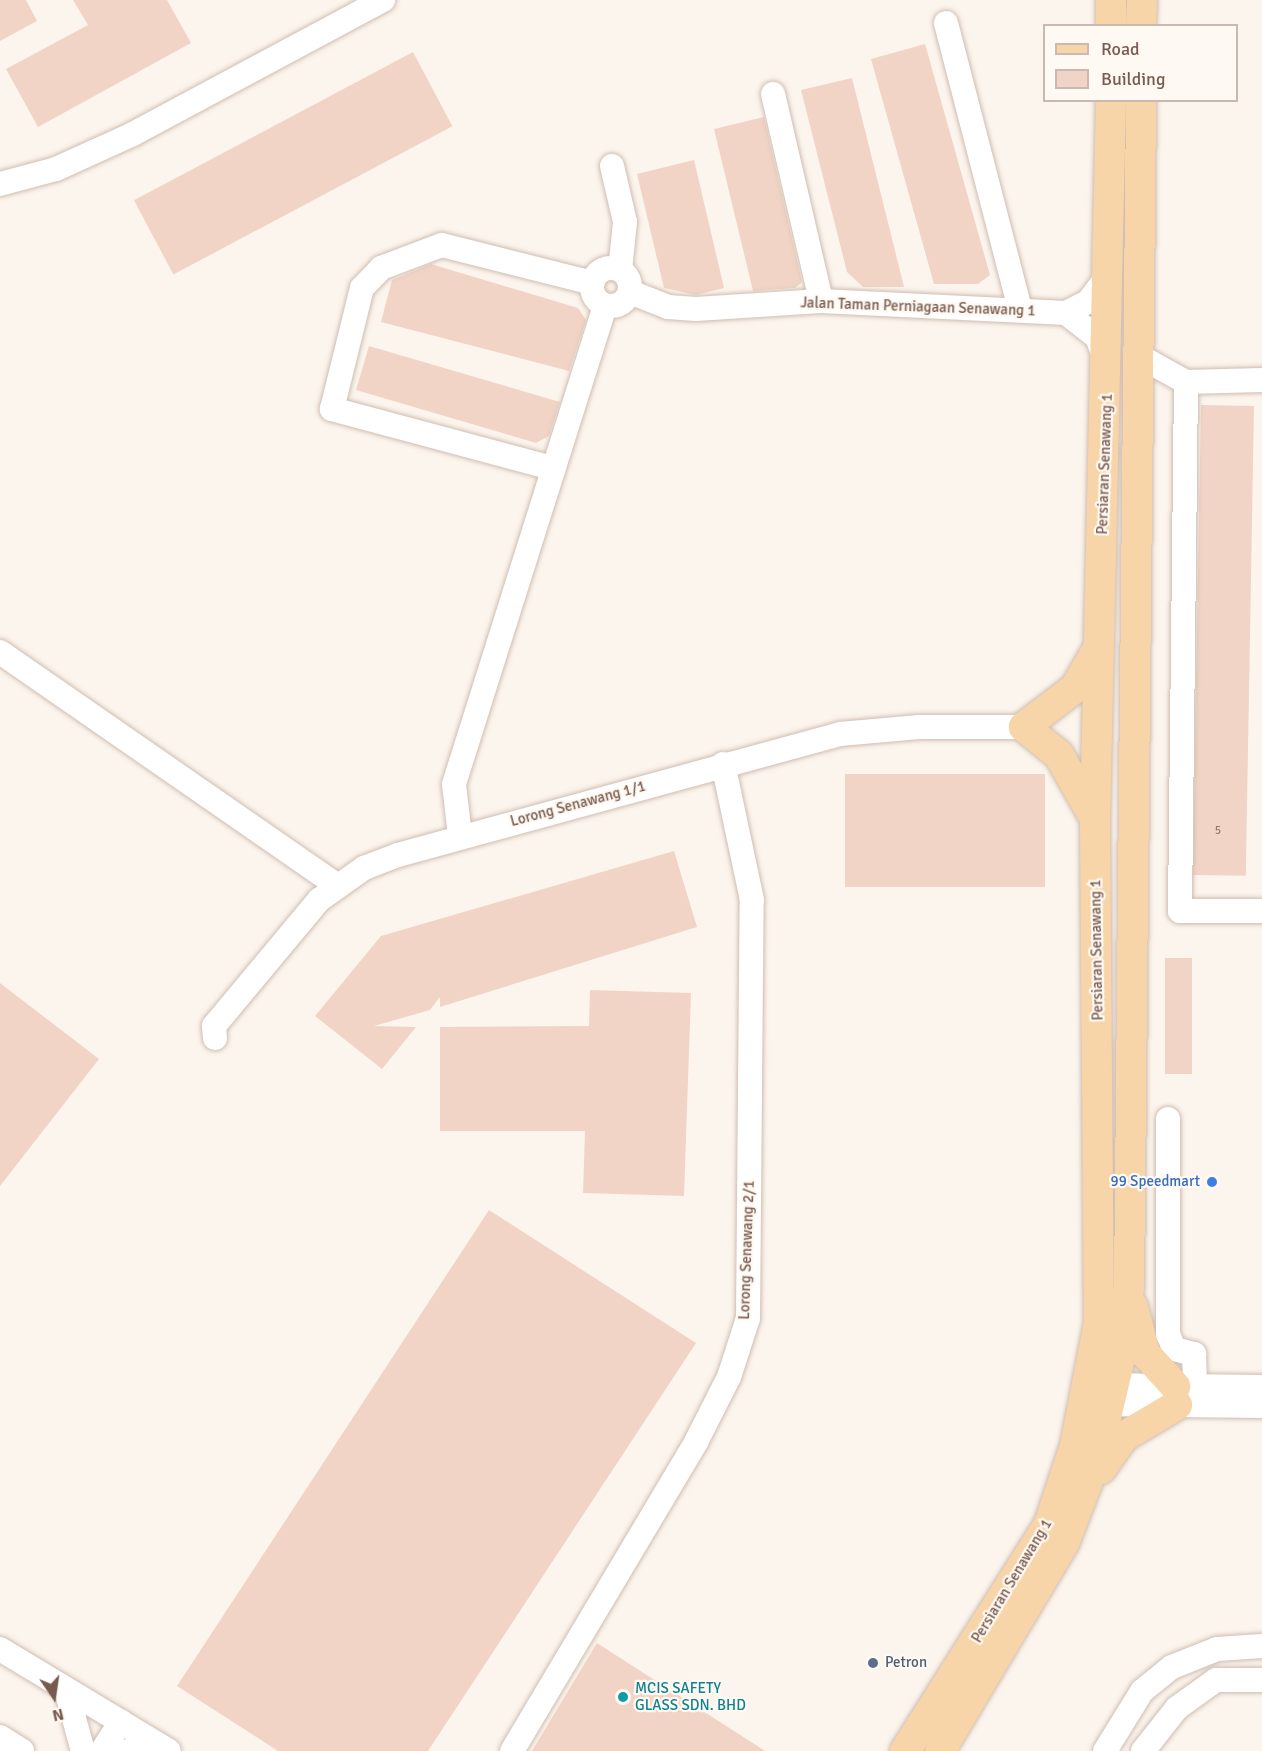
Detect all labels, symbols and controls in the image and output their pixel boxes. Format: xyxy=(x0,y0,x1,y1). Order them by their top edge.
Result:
legend xyxy=(1043,24,1238,102)
text: Road xyxy=(1101,38,1140,60)
text: Building xyxy=(1101,68,1165,90)
street label: Jalan Taman Perniagaan Senawang 1 xyxy=(800,294,1036,320)
street label: Persiaran Senawang 1 xyxy=(1094,393,1116,535)
street label: Lorong Senawang 1/1 xyxy=(508,777,648,831)
house number: 5 xyxy=(1215,824,1221,838)
street label: Persiaran Senawang 1 xyxy=(1087,879,1107,1021)
place label: 99 Speedmart xyxy=(1111,1173,1200,1191)
marker: 99 Speedmart xyxy=(1205,1175,1219,1189)
street label: Lorong Senawang 2/1 xyxy=(736,1180,758,1320)
street label: Persiaran Senawang 1 xyxy=(968,1516,1056,1646)
place label: Petron xyxy=(885,1654,927,1672)
marker: Petron xyxy=(866,1656,880,1670)
north arrow xyxy=(24,1667,84,1727)
place label: MCIS SAFETY GLASS SDN. BHD xyxy=(635,1679,746,1714)
marker: MCIS SAFETY GLASS SDN. BHD xyxy=(616,1690,630,1704)
text: N xyxy=(50,1704,66,1726)

